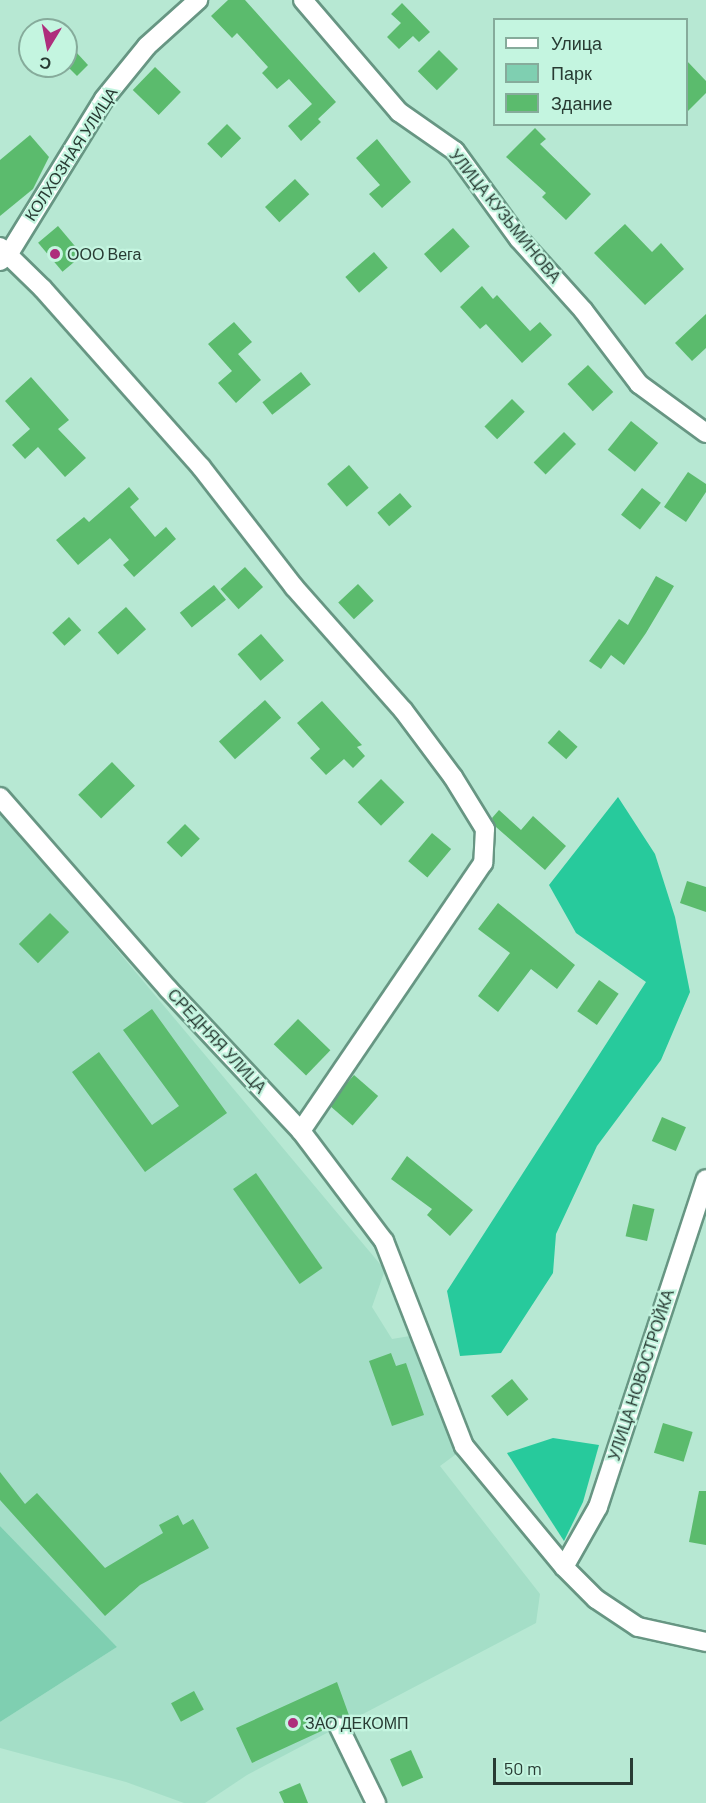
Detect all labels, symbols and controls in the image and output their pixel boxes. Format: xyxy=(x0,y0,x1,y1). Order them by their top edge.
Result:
north arrow xyxy=(18,18,78,78)
legend xyxy=(493,18,688,126)
text: Улица xyxy=(551,32,602,54)
text: С xyxy=(38,54,52,75)
text: Парк xyxy=(551,62,592,84)
street label: КОЛХОЗНАЯ УЛИЦА xyxy=(21,84,121,224)
text: Здание xyxy=(551,92,612,114)
street label: УЛИЦА КУЗЬМИНОВА xyxy=(445,145,565,287)
place label: ООО Вега xyxy=(67,244,141,264)
marker: ООО Вега xyxy=(48,247,62,261)
street label: СРЕДНЯЯ УЛИЦА xyxy=(164,985,270,1097)
street label: УЛИЦА НОВОСТРОЙКА xyxy=(604,1287,678,1463)
place label: ЗАО ДЕКОМП xyxy=(305,1713,409,1733)
marker: ЗАО ДЕКОМП xyxy=(286,1716,300,1730)
scale bar xyxy=(496,1746,636,1784)
text: 50 m xyxy=(504,1757,542,1779)

